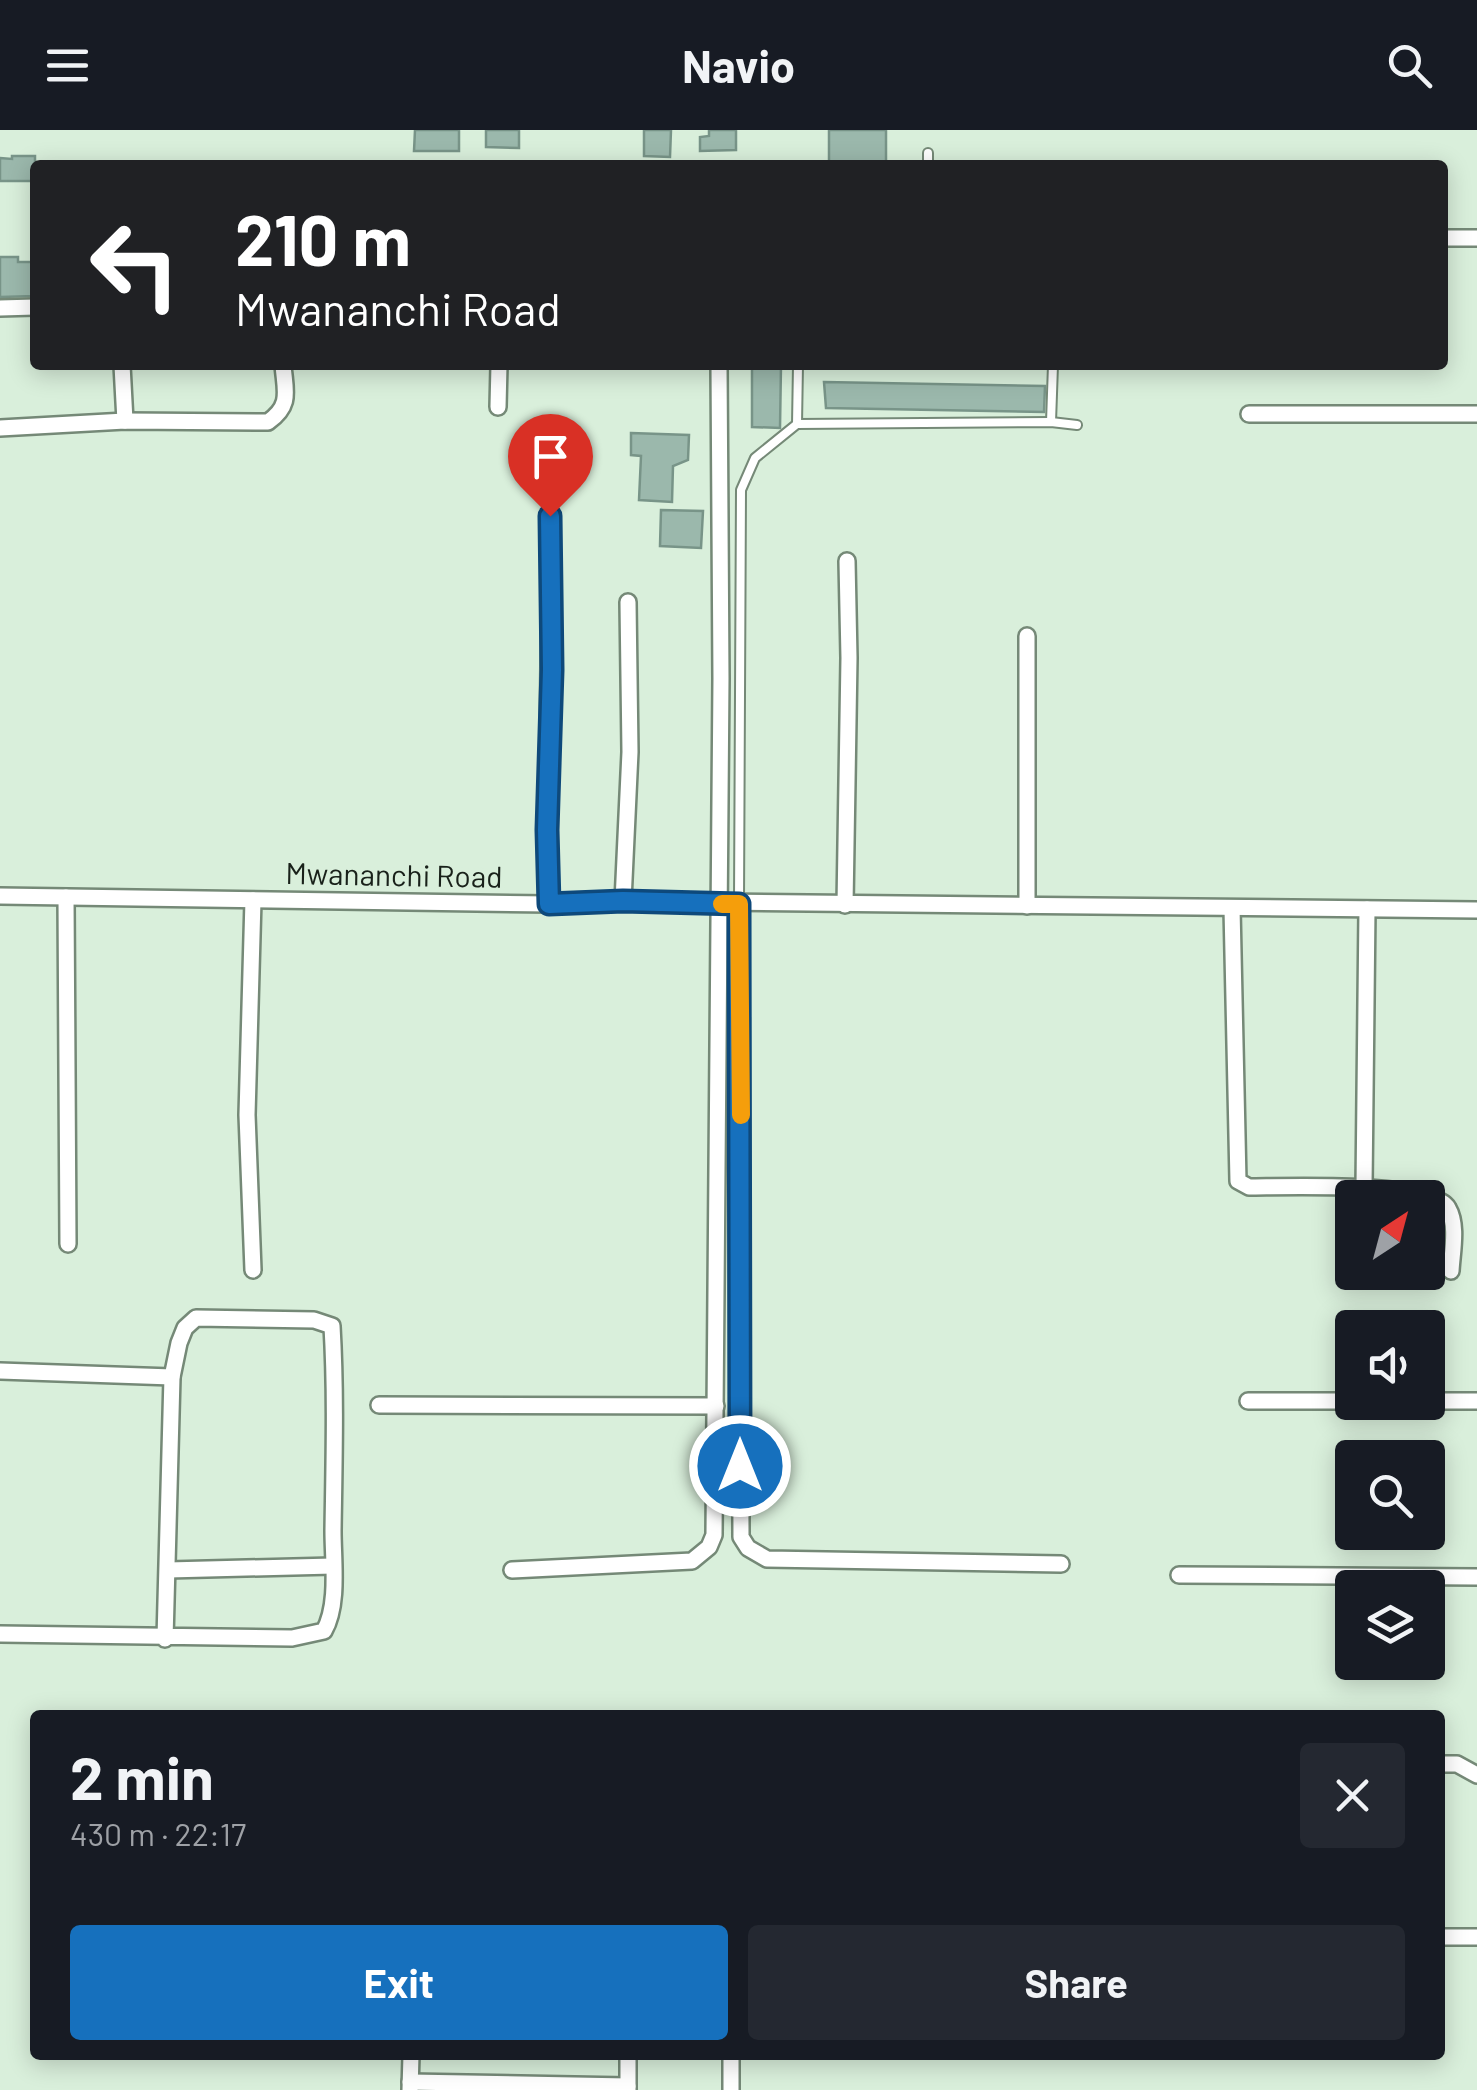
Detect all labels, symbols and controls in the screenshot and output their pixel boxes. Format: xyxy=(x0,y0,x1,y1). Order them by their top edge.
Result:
icon: menu xyxy=(40,38,95,93)
text: Navio xyxy=(682,38,795,92)
icon: search xyxy=(1382,38,1437,93)
text: 210 m xyxy=(235,196,411,280)
icon: left xyxy=(70,200,200,330)
text: Mwananchi Road xyxy=(235,281,561,335)
pin xyxy=(508,414,593,517)
icon: arrive xyxy=(523,429,578,484)
street label: Mwananchi Road xyxy=(285,854,503,894)
north arrow xyxy=(1335,1180,1445,1290)
map controls xyxy=(1335,1180,1445,1680)
button: sound xyxy=(1335,1310,1445,1420)
position arrow xyxy=(688,1414,792,1518)
button: search xyxy=(1335,1440,1445,1550)
button: layers xyxy=(1335,1570,1445,1680)
text: 2 min xyxy=(70,1740,214,1812)
button: close xyxy=(1300,1743,1405,1848)
text: 430 m · 22:17 xyxy=(70,1814,246,1852)
button: Exit xyxy=(70,1925,728,2040)
button: Share xyxy=(748,1925,1405,2040)

